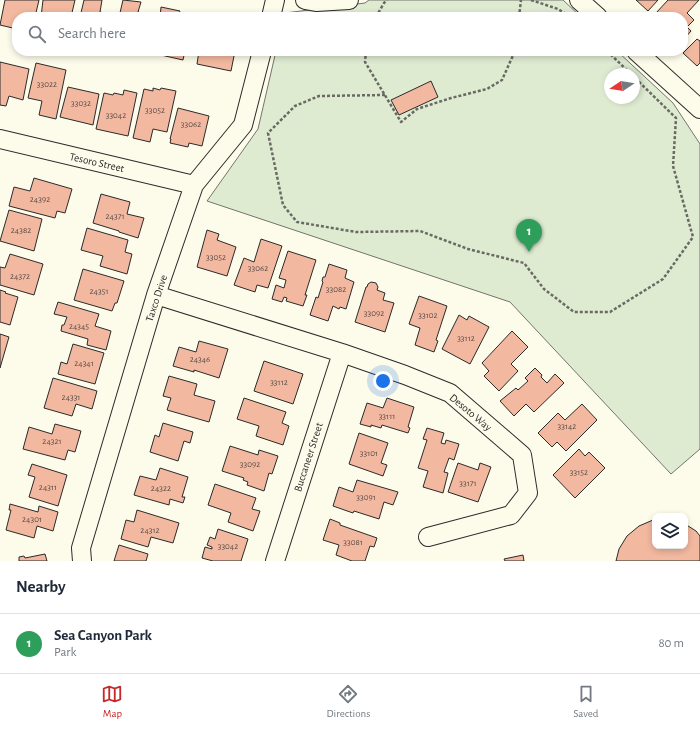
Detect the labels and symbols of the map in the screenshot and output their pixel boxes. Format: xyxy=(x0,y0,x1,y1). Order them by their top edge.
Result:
north arrow xyxy=(604,68,640,104)
house number: 33022 xyxy=(37,80,57,89)
house number: 33032 xyxy=(71,99,91,108)
house number: 33052 xyxy=(145,106,165,115)
house number: 33042 xyxy=(106,111,126,120)
house number: 33062 xyxy=(181,120,201,129)
street label: Tesoro Street xyxy=(68,151,126,174)
house number: 24392 xyxy=(30,195,50,204)
house number: 24371 xyxy=(106,212,124,221)
pin: 1 xyxy=(516,219,542,252)
house number: 24382 xyxy=(11,226,31,235)
house number: 33052 xyxy=(206,253,226,262)
house number: 33062 xyxy=(248,264,268,273)
house number: 24372 xyxy=(10,272,30,281)
street label: Taxco Drive xyxy=(144,273,169,323)
house number: 33082 xyxy=(326,285,346,294)
house number: 24351 xyxy=(90,287,109,296)
house number: 33092 xyxy=(364,309,384,318)
house number: 33102 xyxy=(418,311,438,320)
house number: 24345 xyxy=(69,322,89,331)
house number: 33112 xyxy=(457,334,475,343)
house number: 24346 xyxy=(190,355,210,364)
house number: 24341 xyxy=(74,359,94,368)
your location xyxy=(373,371,393,391)
house number: 33112 xyxy=(270,378,288,387)
street label: Desoto Way xyxy=(448,392,494,433)
house number: 24331 xyxy=(62,393,80,402)
house number: 33111 xyxy=(379,412,395,421)
street label: Buccaneer Street xyxy=(292,421,325,493)
house number: 33142 xyxy=(558,422,576,431)
house number: 24321 xyxy=(42,437,62,446)
house number: 33101 xyxy=(360,449,378,458)
house number: 33092 xyxy=(240,460,260,469)
house number: 33152 xyxy=(570,468,588,477)
house number: 33171 xyxy=(459,479,477,488)
house number: 24311 xyxy=(39,483,57,492)
house number: 24322 xyxy=(151,484,171,493)
house number: 33091 xyxy=(356,493,376,502)
house number: 24301 xyxy=(22,515,42,524)
house number: 24312 xyxy=(140,526,160,535)
house number: 33081 xyxy=(343,538,363,547)
house number: 33042 xyxy=(218,542,238,551)

